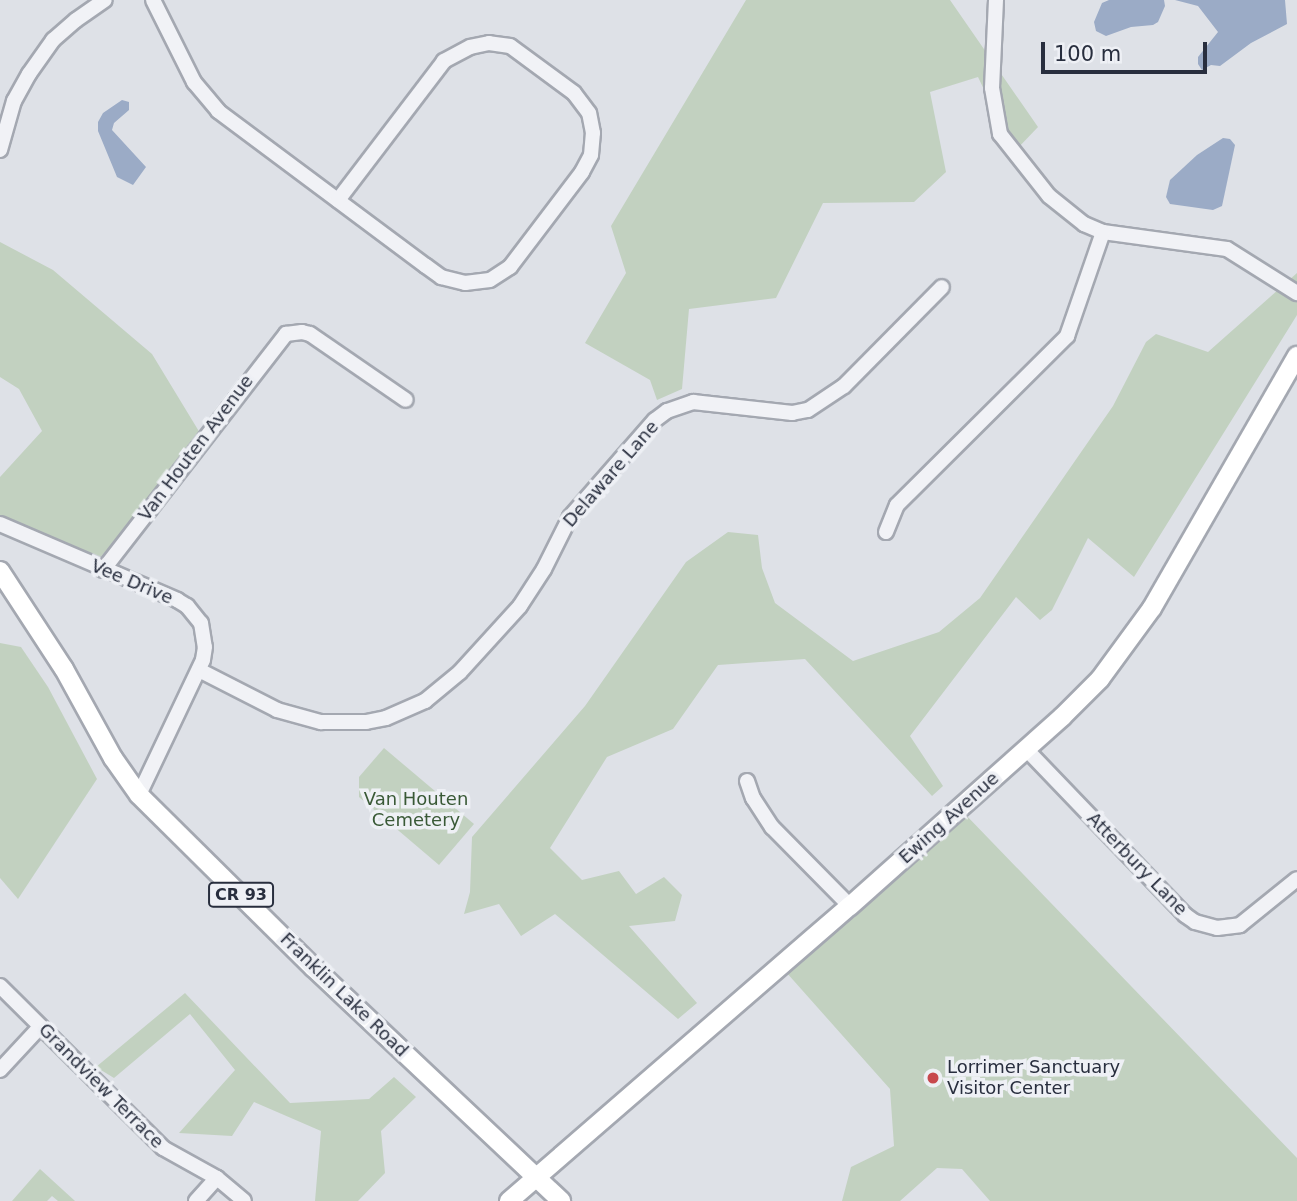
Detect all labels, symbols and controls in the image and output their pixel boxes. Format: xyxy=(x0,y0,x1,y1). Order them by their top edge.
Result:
scale bar xyxy=(1045,28,1211,72)
text: 100 m xyxy=(1054,42,1121,66)
street label: Van Houten Avenue xyxy=(134,371,258,525)
street label: Delaware Lane xyxy=(559,416,663,532)
street label: Vee Drive xyxy=(88,555,176,609)
street label: Ewing Avenue xyxy=(895,768,1003,868)
park label: Van Houten Cemetery xyxy=(364,789,468,832)
street label: Atterbury Lane xyxy=(1082,808,1192,920)
road number: CR 93 xyxy=(208,882,274,908)
street label: Franklin Lake Road xyxy=(276,928,412,1062)
street label: Grandview Terrace xyxy=(34,1019,168,1153)
place label: Lorrimer Sanctuary Visitor Center xyxy=(947,1057,1120,1100)
marker: Lorrimer Sanctuary Visitor Center xyxy=(925,1070,941,1086)

